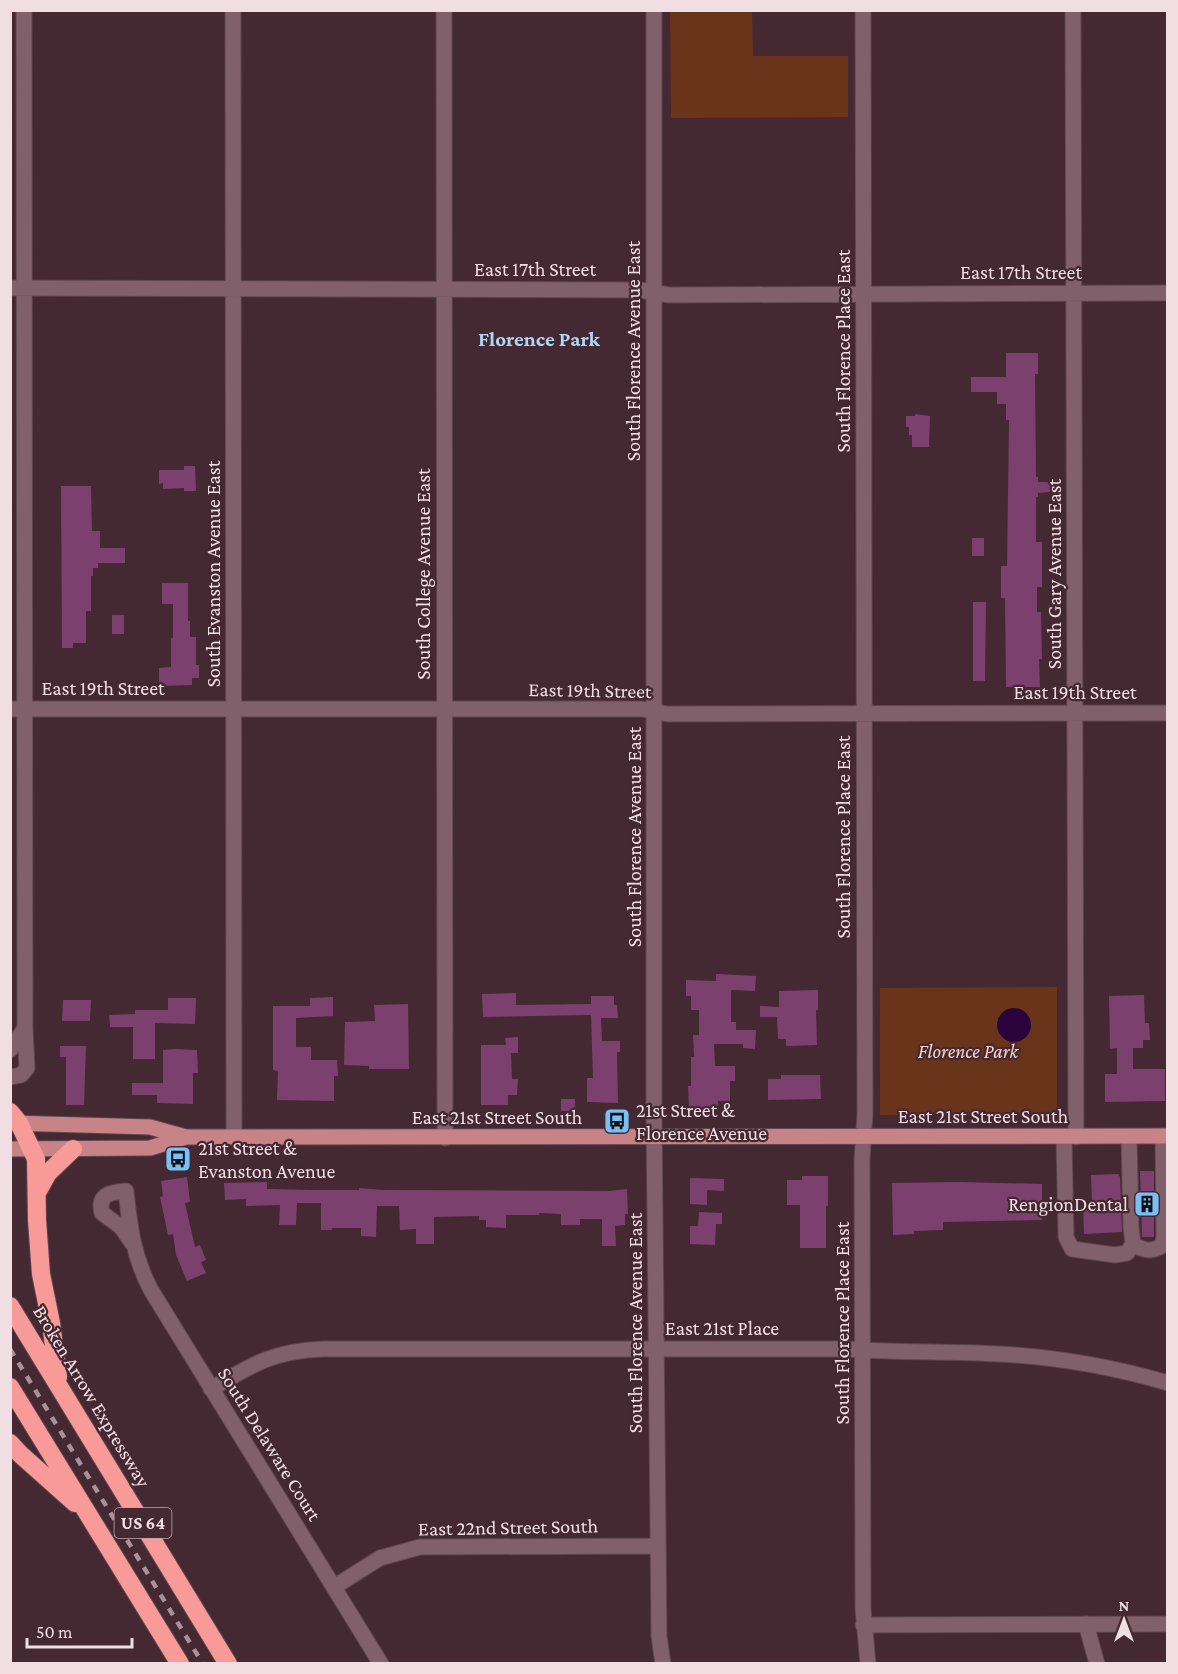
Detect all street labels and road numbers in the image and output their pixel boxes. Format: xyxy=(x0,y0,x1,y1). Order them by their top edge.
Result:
street label: South Florence Avenue East xyxy=(622,241,644,461)
street label: South Florence Place East xyxy=(832,249,854,452)
street label: East 17th Street xyxy=(474,258,596,280)
street label: East 17th Street xyxy=(960,261,1082,283)
street label: South Evanston Avenue East xyxy=(202,460,224,687)
street label: South College Avenue East xyxy=(412,468,435,680)
street label: South Gary Avenue East xyxy=(1043,478,1066,669)
street label: East 19th Street xyxy=(41,677,165,699)
street label: East 19th Street xyxy=(528,678,652,702)
street label: East 19th Street xyxy=(1013,681,1137,703)
street label: South Florence Avenue East xyxy=(623,727,645,947)
street label: South Florence Place East xyxy=(832,735,854,938)
street label: East 21st Street South xyxy=(898,1105,1069,1127)
street label: East 21st Street South xyxy=(412,1106,583,1128)
street label: South Florence Avenue East xyxy=(624,1213,646,1433)
street label: South Florence Place East xyxy=(831,1221,853,1424)
street label: Broken Arrow Expressway xyxy=(28,1301,155,1492)
street label: East 21st Place xyxy=(665,1317,779,1339)
street label: South Delaware Court xyxy=(214,1363,326,1525)
road number: US 64 xyxy=(114,1508,172,1538)
street label: East 22nd Street South xyxy=(418,1514,599,1540)

